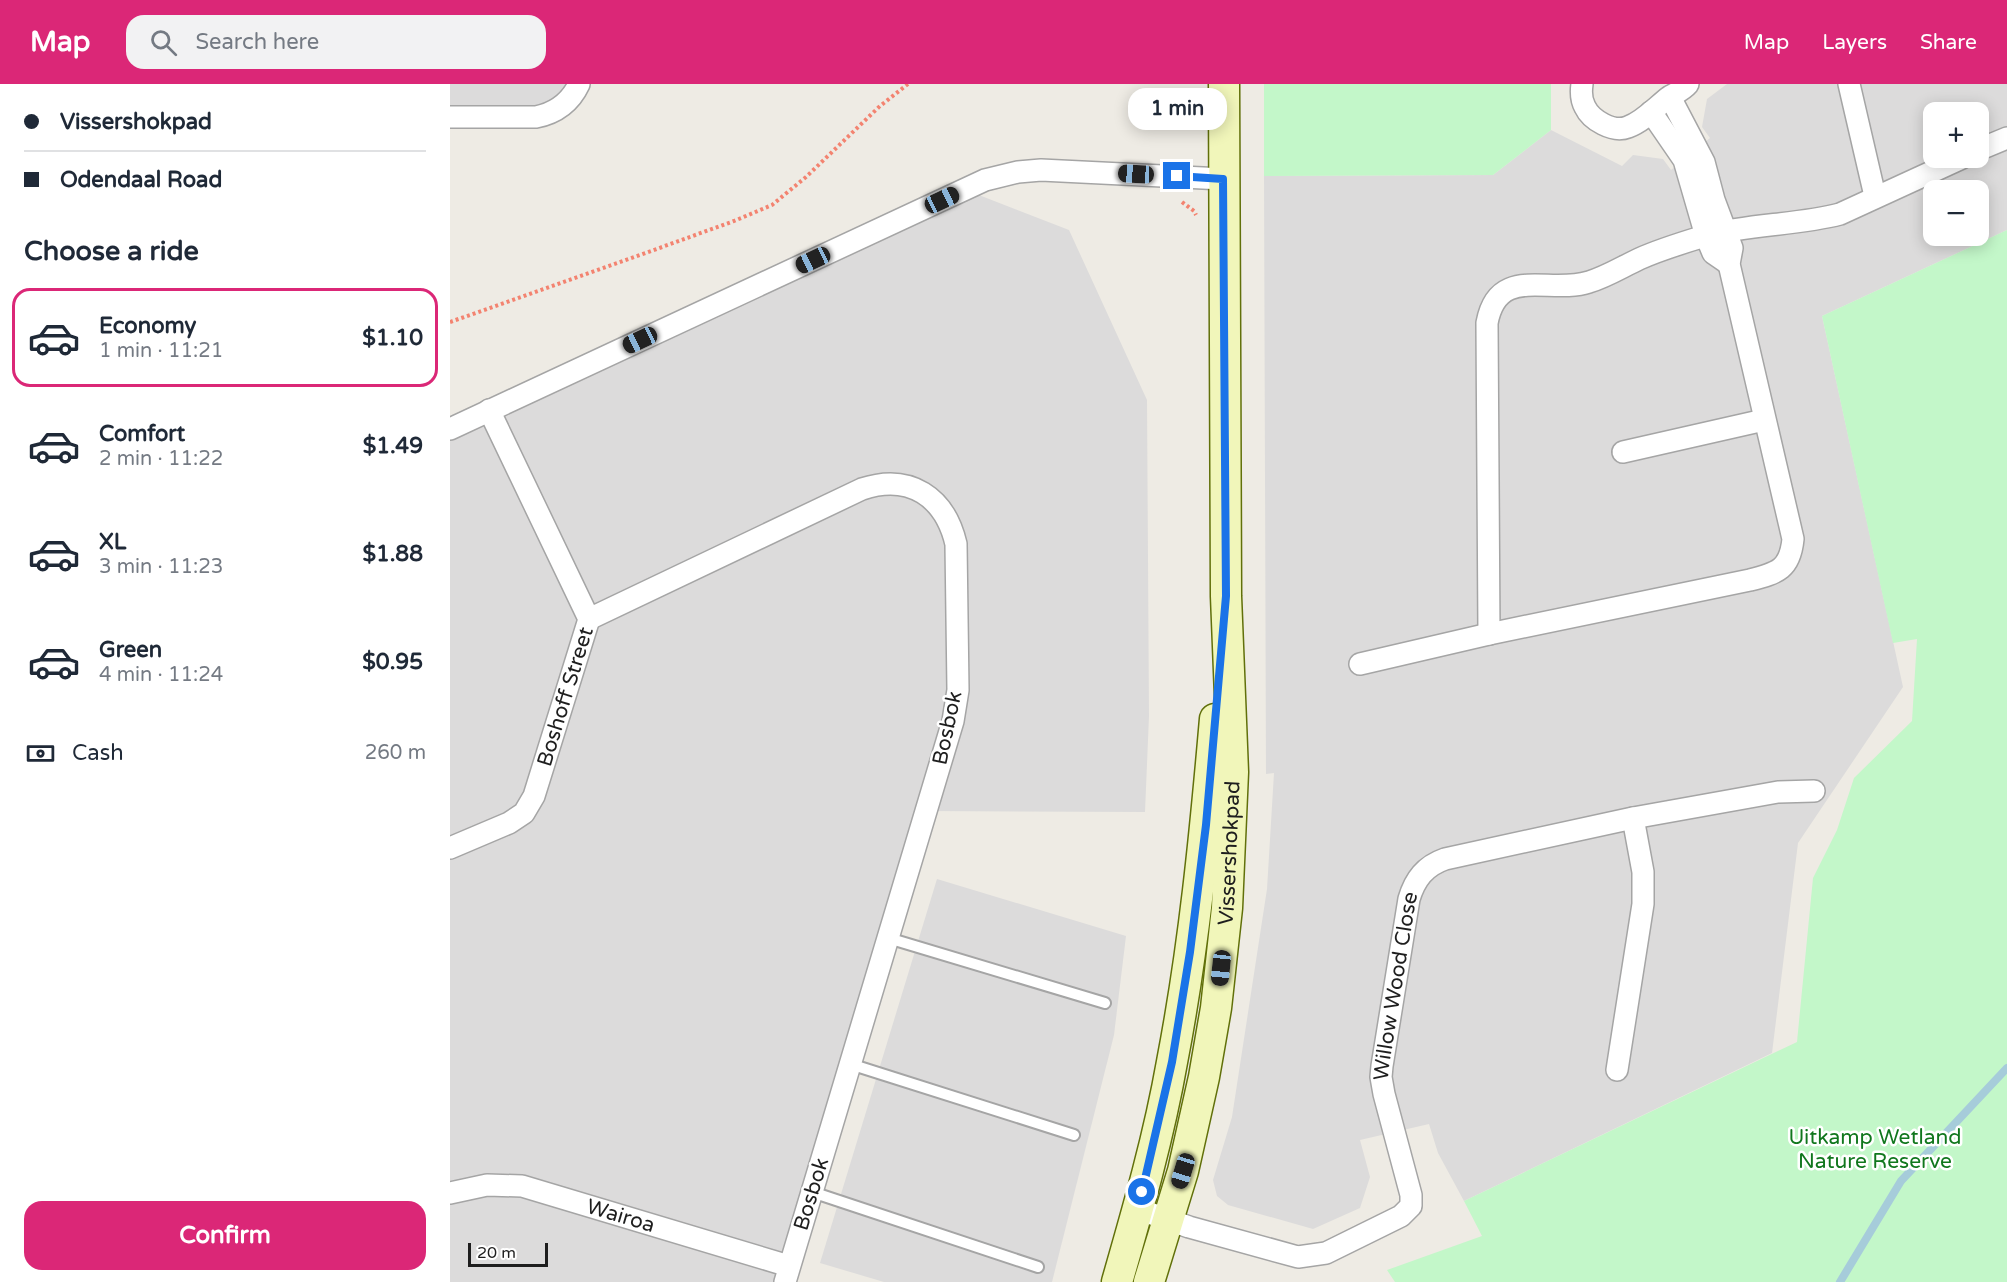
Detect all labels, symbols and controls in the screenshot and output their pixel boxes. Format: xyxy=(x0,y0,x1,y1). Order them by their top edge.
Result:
search box xyxy=(126,15,546,69)
text: Map xyxy=(30,25,90,59)
icon: search xyxy=(147,26,180,59)
text: Search here xyxy=(195,29,319,55)
text: Map xyxy=(1744,30,1789,55)
text: Layers xyxy=(1822,30,1887,55)
text: Share xyxy=(1920,30,1977,55)
callout: 1 min xyxy=(1128,89,1227,131)
text: 1 min xyxy=(1151,97,1204,121)
map controls xyxy=(1923,102,1989,246)
button: + xyxy=(1923,102,1989,168)
text: Vissershokpad xyxy=(60,109,212,135)
route end xyxy=(1163,162,1190,189)
car xyxy=(1118,164,1154,184)
text: Odendaal Road xyxy=(60,167,222,193)
button: − xyxy=(1923,180,1989,246)
car xyxy=(922,184,962,216)
text: Choose a ride xyxy=(24,235,199,268)
car xyxy=(793,244,833,276)
icon: car xyxy=(27,311,81,365)
text: Economy xyxy=(99,313,196,339)
car xyxy=(620,324,660,356)
text: $1.10 xyxy=(362,325,423,351)
text: 1 min · 11:21 xyxy=(99,339,223,363)
icon: car xyxy=(27,419,81,473)
text: Comfort xyxy=(99,421,185,447)
text: $1.49 xyxy=(363,433,423,459)
text: 2 min · 11:22 xyxy=(99,447,223,471)
icon: car xyxy=(27,527,81,581)
text: XL xyxy=(99,529,126,555)
text: $1.88 xyxy=(362,541,423,567)
text: 3 min · 11:23 xyxy=(99,555,223,579)
street label: Boshoff Street xyxy=(532,624,599,769)
icon: car xyxy=(27,635,81,689)
text: Green xyxy=(99,637,162,663)
text: $0.95 xyxy=(362,649,423,675)
text: 4 min · 11:24 xyxy=(99,663,223,687)
street label: Bosbok xyxy=(927,689,967,767)
icon: cash xyxy=(24,737,57,770)
text: Cash xyxy=(72,740,124,766)
text: 260 m xyxy=(365,741,426,765)
street label: Vissershokpad xyxy=(1213,780,1246,927)
street label: Willow Wood Close xyxy=(1369,888,1424,1082)
car xyxy=(1210,949,1232,987)
park label: Uitkamp Wetland Nature Reserve xyxy=(1788,1125,1962,1174)
car xyxy=(1169,1151,1197,1191)
street label: Bosbok xyxy=(789,1155,834,1234)
route start xyxy=(1128,1178,1155,1205)
street label: Wairoa xyxy=(584,1194,658,1238)
button: Confirm xyxy=(24,1201,426,1270)
scale bar xyxy=(468,1240,548,1268)
text: 20 m xyxy=(477,1243,516,1263)

